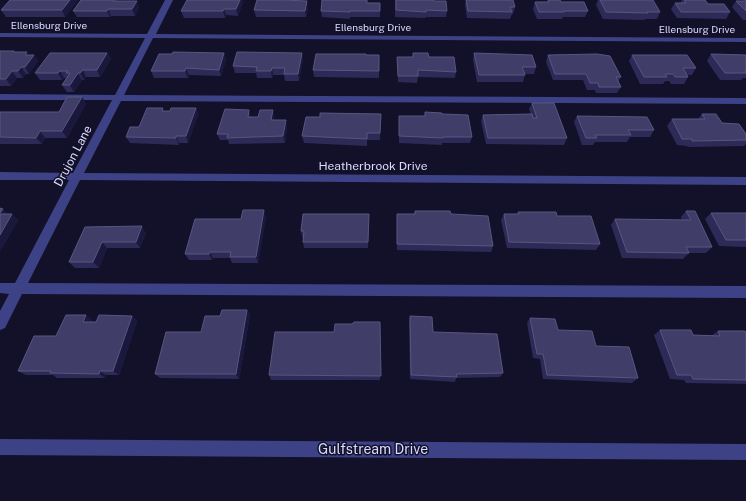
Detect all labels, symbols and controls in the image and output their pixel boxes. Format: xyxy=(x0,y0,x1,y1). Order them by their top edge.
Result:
street label: Ellensburg Drive xyxy=(11,19,87,31)
street label: Ellensburg Drive xyxy=(335,21,411,33)
street label: Ellensburg Drive xyxy=(659,23,735,35)
street label: Drujon Lane xyxy=(51,123,95,189)
street label: Heatherbrook Drive xyxy=(319,159,428,173)
street label: Gulfstream Drive xyxy=(318,441,428,457)

